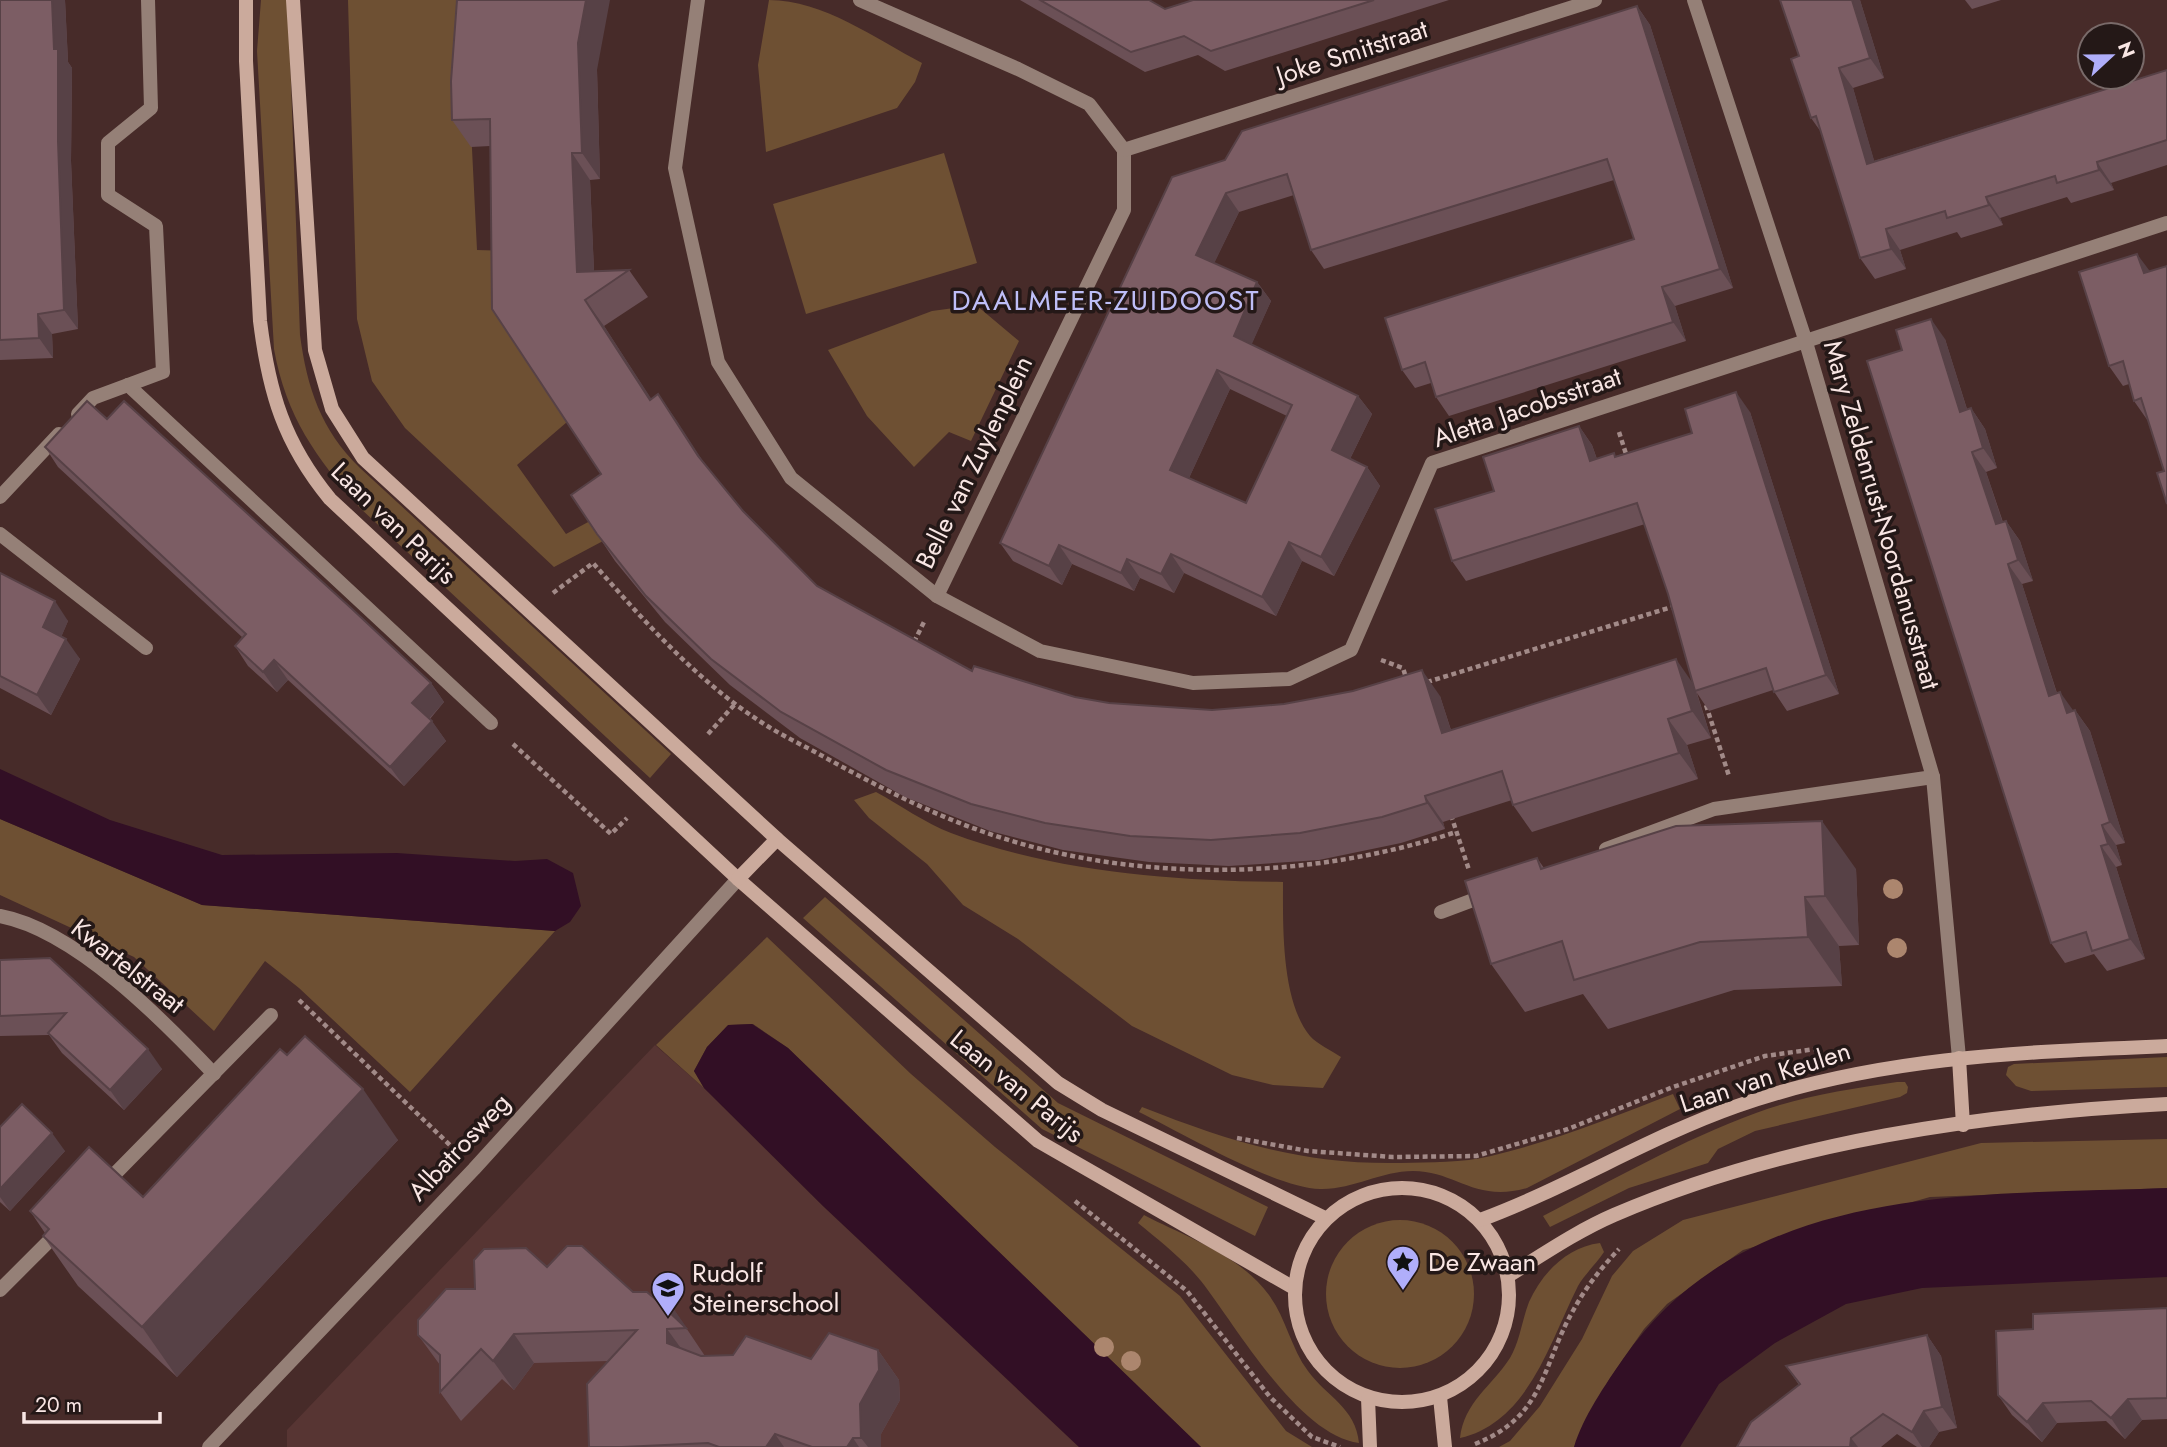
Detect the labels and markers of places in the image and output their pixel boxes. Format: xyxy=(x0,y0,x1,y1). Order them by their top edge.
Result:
place icon: De Zwaan xyxy=(1384,1243,1422,1292)
place label: De Zwaan xyxy=(1428,1243,1536,1281)
place label: Rudolf Steinerschool xyxy=(692,1254,840,1322)
school or university icon: Rudolf Steinerschool xyxy=(649,1269,687,1318)

